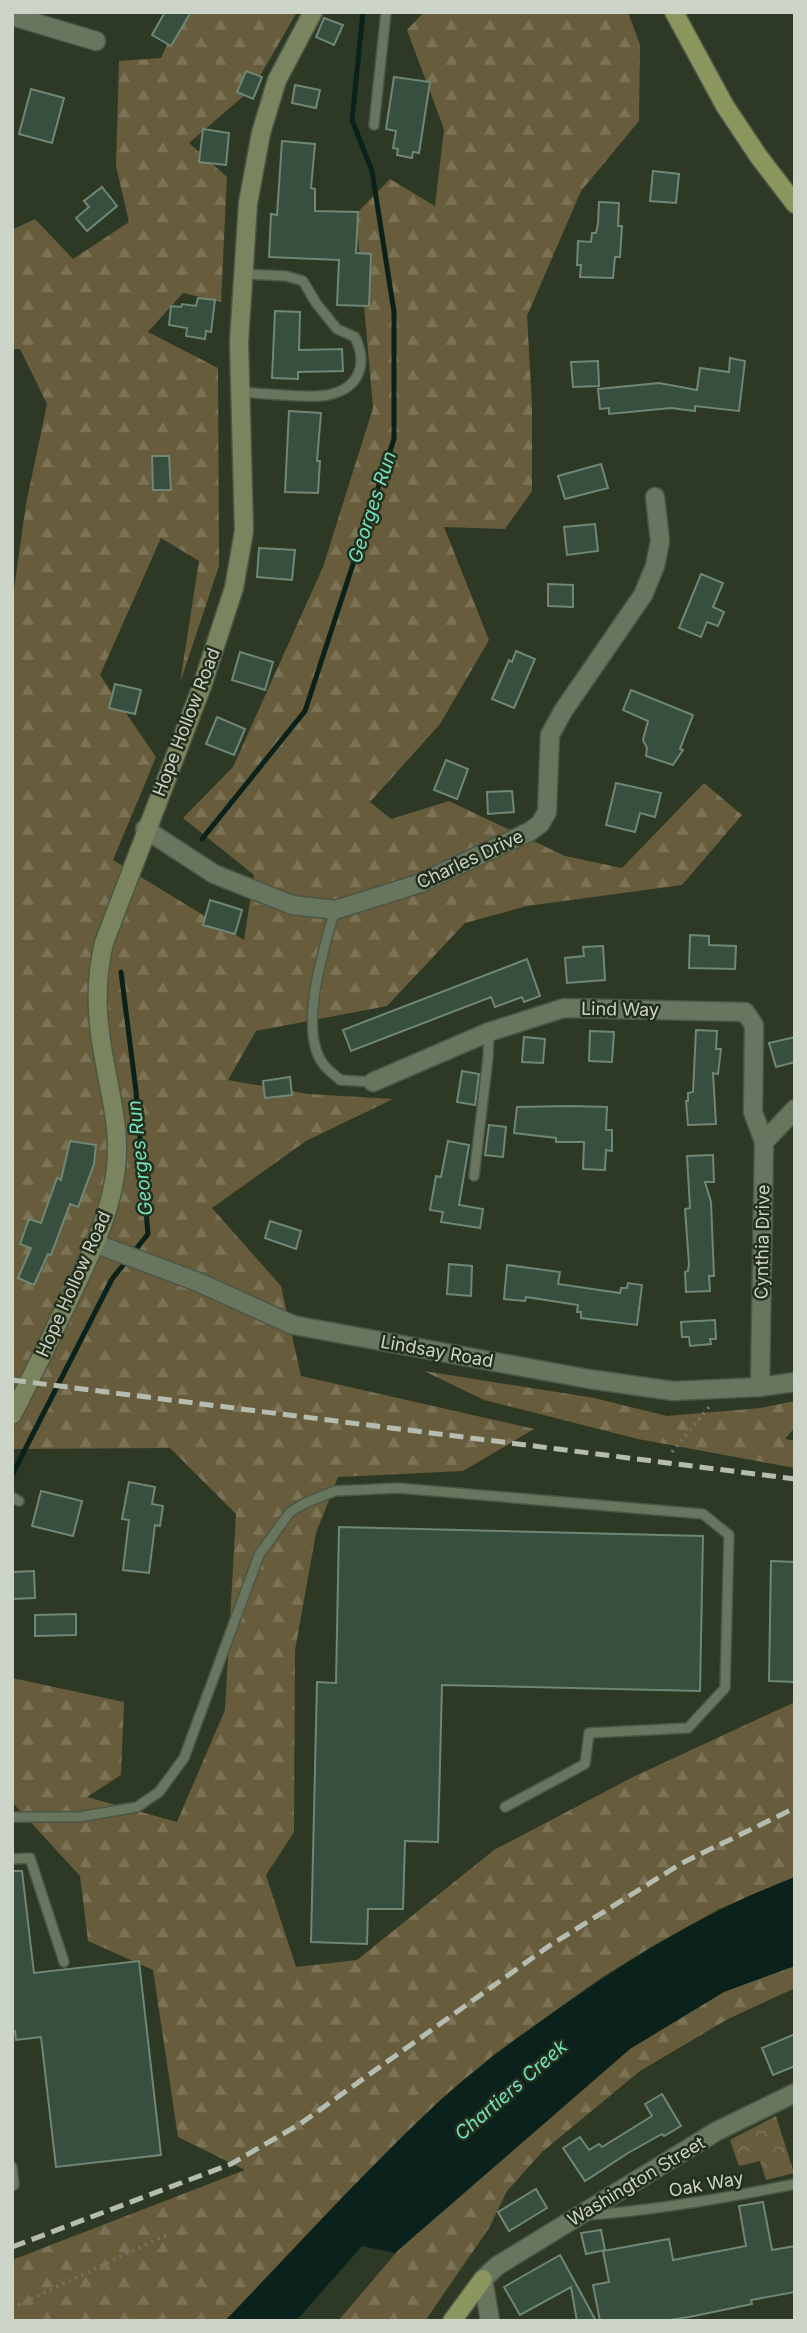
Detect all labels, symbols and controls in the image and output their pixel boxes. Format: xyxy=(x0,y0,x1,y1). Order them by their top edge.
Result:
water label: Georges Run xyxy=(343,448,401,566)
street label: Hope Hollow Road xyxy=(148,645,224,799)
street label: Charles Drive xyxy=(413,825,527,893)
street label: Lind Way xyxy=(581,998,659,1020)
water label: Georges Run xyxy=(122,1099,158,1217)
street label: Cynthia Drive xyxy=(751,1185,773,1299)
street label: Hope Hollow Road xyxy=(31,1208,115,1360)
street label: Lindsay Road xyxy=(379,1331,495,1371)
water label: Chartiers Creek xyxy=(450,2035,572,2145)
street label: Washington Street xyxy=(564,2132,708,2230)
street label: Oak Way xyxy=(667,2167,745,2201)

